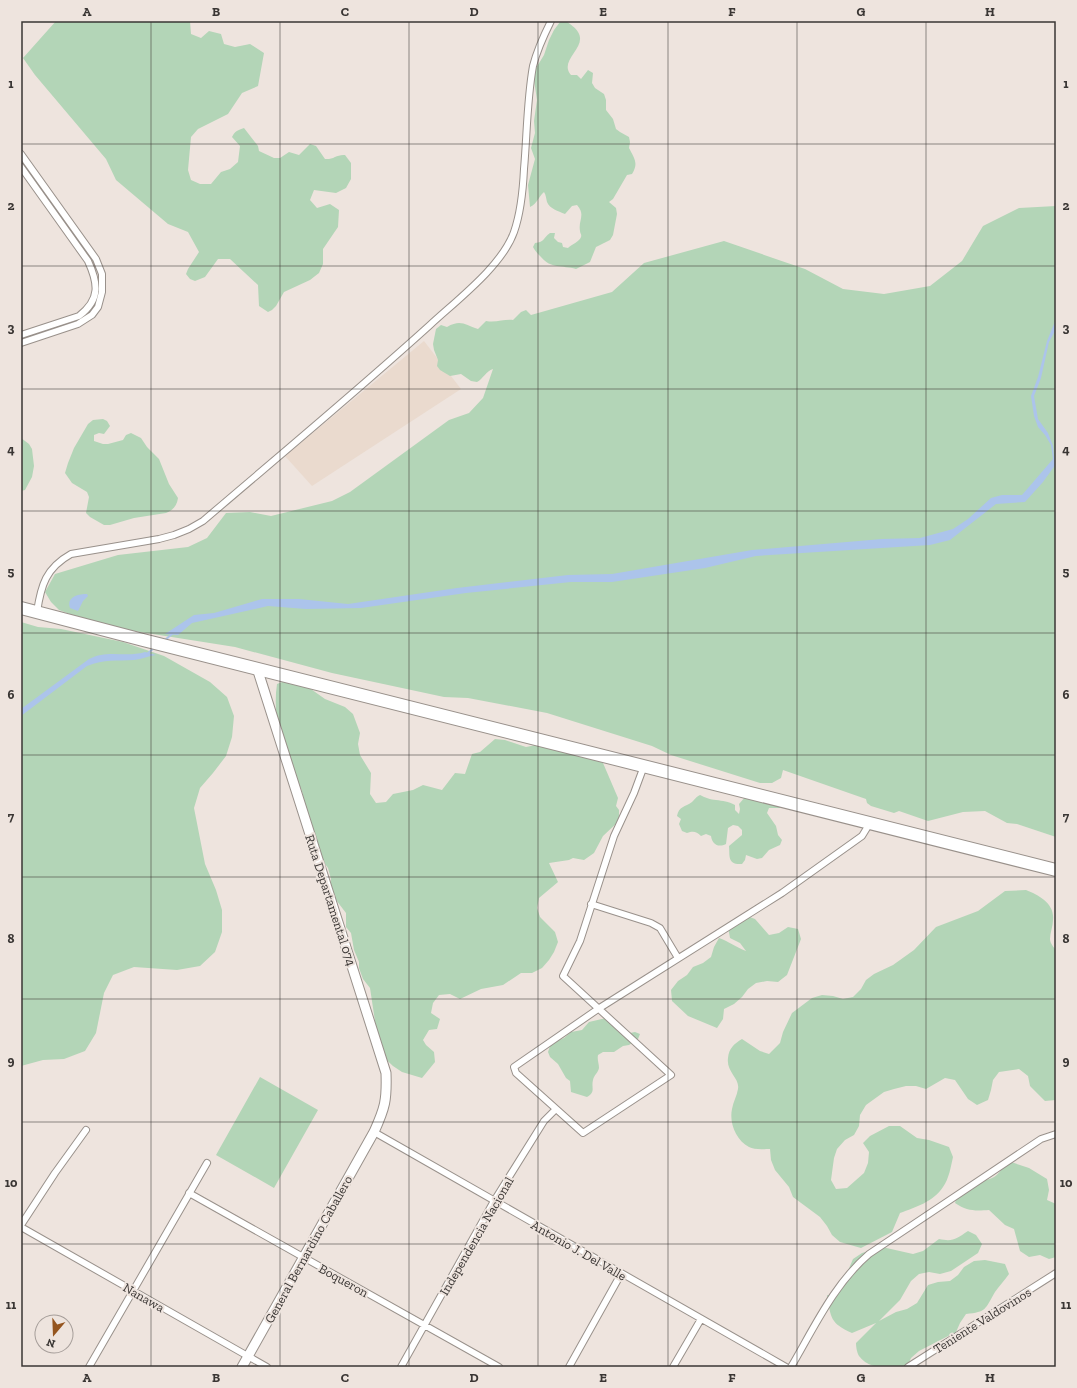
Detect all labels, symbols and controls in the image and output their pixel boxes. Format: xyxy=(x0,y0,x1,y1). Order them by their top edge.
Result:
text: A xyxy=(83,4,92,19)
text: B xyxy=(212,4,220,19)
text: C xyxy=(341,4,349,19)
text: D xyxy=(469,4,479,19)
text: E xyxy=(599,4,607,19)
text: F xyxy=(728,4,736,19)
text: G xyxy=(857,4,866,19)
text: H xyxy=(985,4,995,19)
text: 1 xyxy=(8,76,14,91)
text: 1 xyxy=(1063,76,1069,91)
text: 2 xyxy=(8,198,15,213)
text: 2 xyxy=(1063,198,1070,213)
text: 3 xyxy=(8,320,15,335)
text: 3 xyxy=(1063,320,1070,335)
text: 4 xyxy=(7,442,15,457)
text: 4 xyxy=(1062,442,1070,457)
text: 5 xyxy=(8,564,15,579)
text: 5 xyxy=(1063,564,1070,579)
text: 6 xyxy=(8,687,15,702)
text: 6 xyxy=(1063,687,1070,702)
text: 7 xyxy=(8,809,15,824)
text: 7 xyxy=(1063,809,1070,824)
street label: Ruta Departamental 074 xyxy=(302,833,359,968)
text: 8 xyxy=(7,931,15,946)
text: 8 xyxy=(1062,931,1070,946)
text: 9 xyxy=(8,1053,15,1068)
text: 9 xyxy=(1063,1053,1070,1068)
street label: General Bernardino Caballero xyxy=(262,1173,355,1326)
street label: Independencia Nacional xyxy=(436,1174,517,1298)
text: 10 xyxy=(5,1175,18,1190)
text: 10 xyxy=(1060,1175,1073,1190)
street label: Antonio J. Del Valle xyxy=(529,1217,629,1284)
street label: Boqueron xyxy=(316,1261,372,1300)
street label: Nanawa xyxy=(120,1280,168,1316)
street label: Teniente Valdovinos xyxy=(931,1284,1034,1357)
text: 11 xyxy=(6,1297,17,1312)
text: 11 xyxy=(1061,1297,1072,1312)
north arrow xyxy=(34,1314,74,1354)
text: N xyxy=(44,1335,57,1350)
text: A xyxy=(83,1370,92,1385)
text: B xyxy=(212,1370,220,1385)
text: C xyxy=(341,1370,349,1385)
text: D xyxy=(469,1370,479,1385)
text: E xyxy=(599,1370,607,1385)
text: F xyxy=(728,1370,736,1385)
text: G xyxy=(857,1370,866,1385)
text: H xyxy=(985,1370,995,1385)

